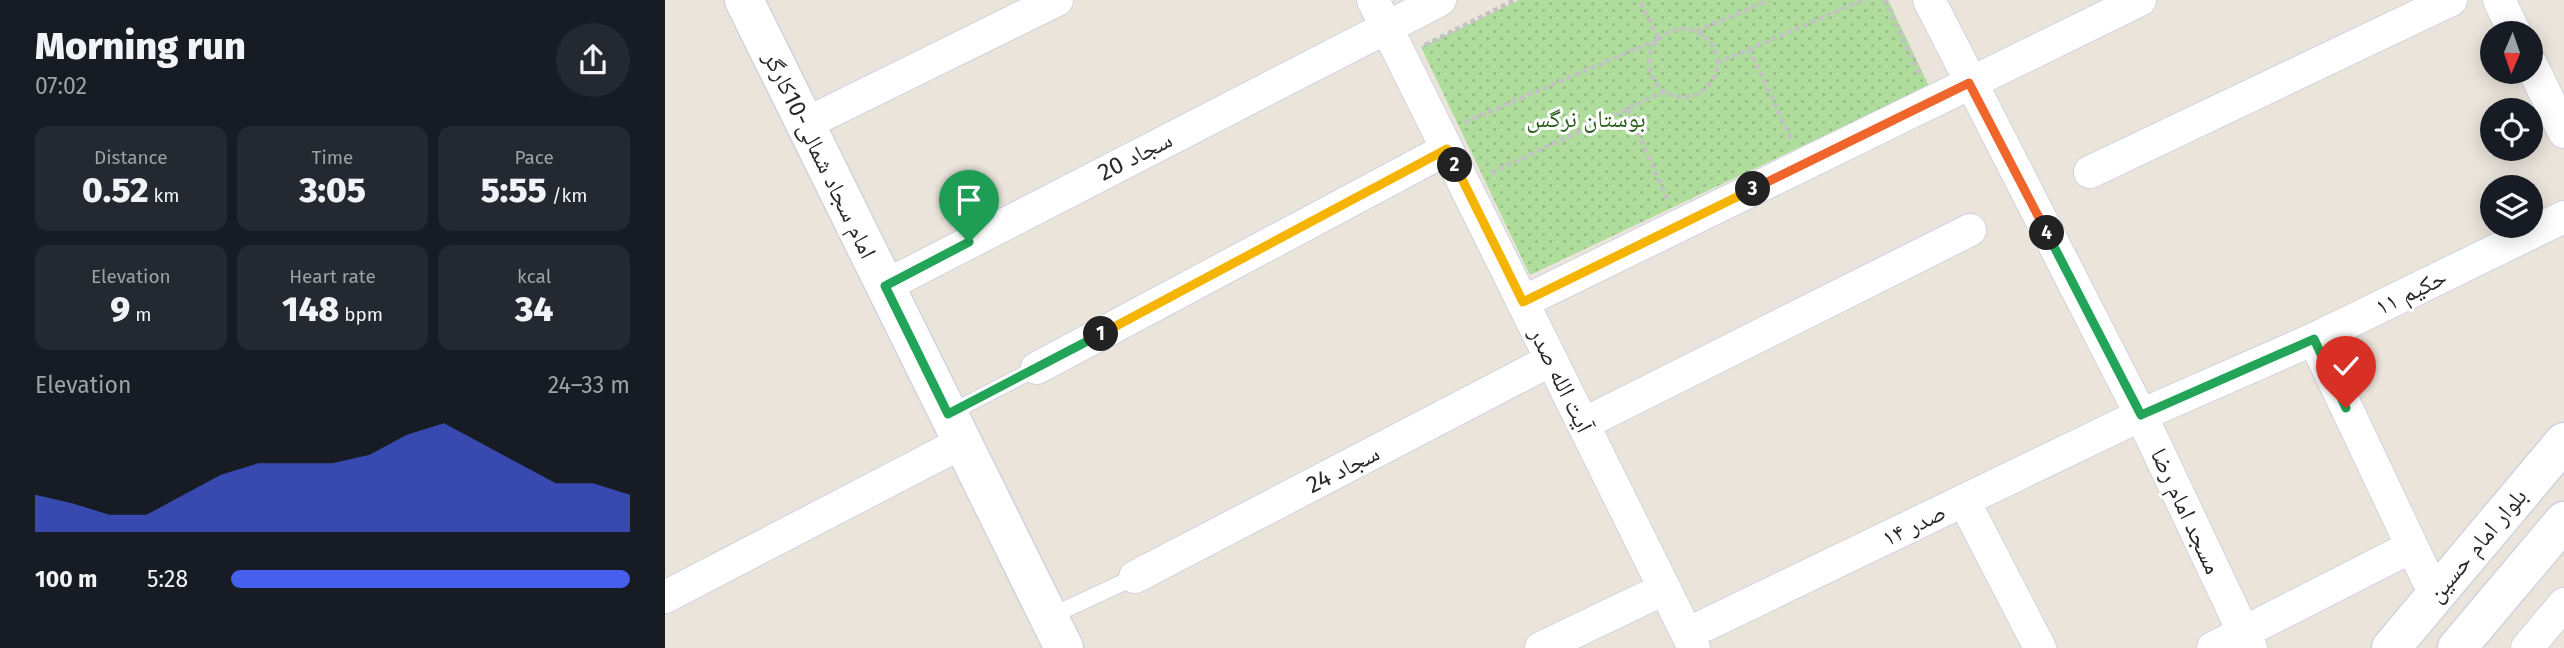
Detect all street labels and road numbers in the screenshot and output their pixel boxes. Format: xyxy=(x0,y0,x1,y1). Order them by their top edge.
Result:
street label: امام سجاد شمالی-10کارگر xyxy=(755,46,882,264)
street label: سجاد 20 xyxy=(1093,125,1177,187)
street label: حکیم ۱۱ xyxy=(2371,263,2452,323)
street label: آیت الله صدر xyxy=(1523,322,1599,438)
street label: سجاد 24 xyxy=(1302,439,1384,499)
street label: مسجد امام رضا xyxy=(2143,444,2227,579)
street label: بلوار امام حسین xyxy=(2421,482,2534,609)
street label: صدر ۱۴ xyxy=(1878,498,1950,552)

